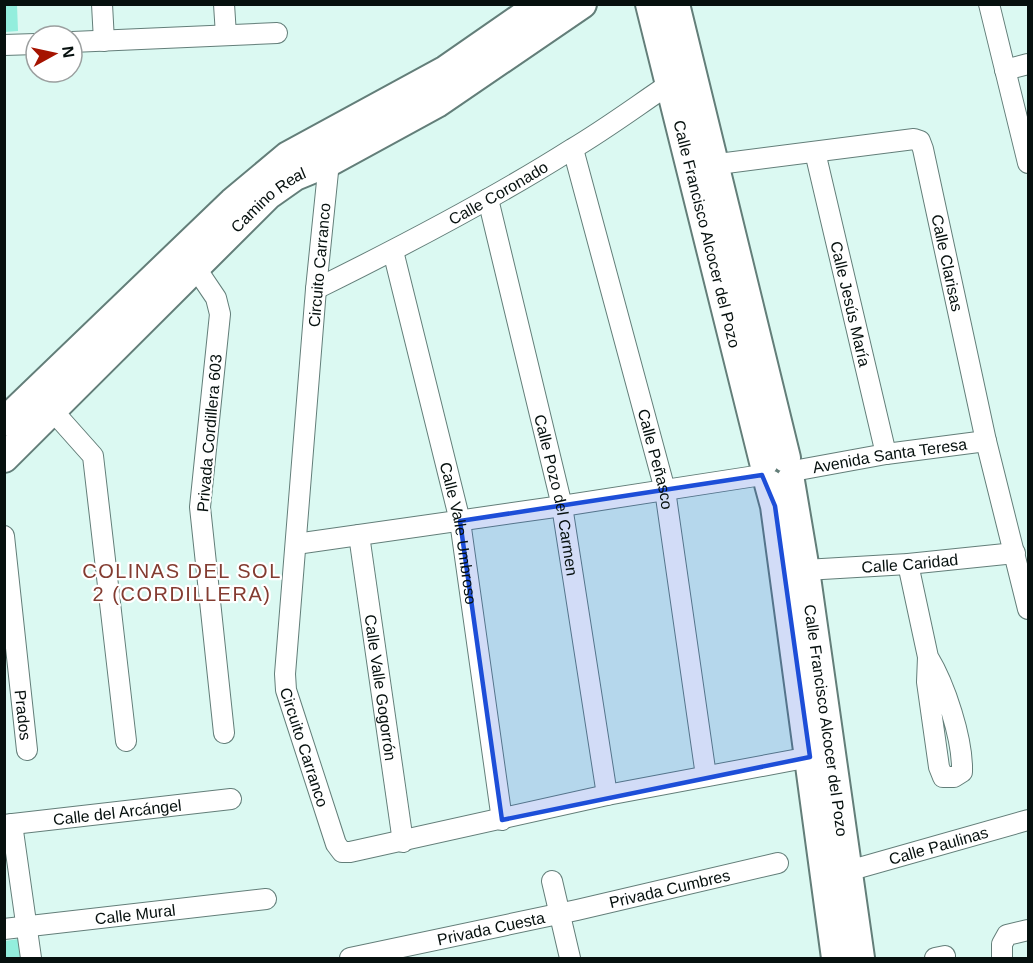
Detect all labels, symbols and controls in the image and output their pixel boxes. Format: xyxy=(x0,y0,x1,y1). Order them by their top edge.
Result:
north arrow xyxy=(24,24,84,84)
text: N xyxy=(59,45,78,59)
street label: Calle Francisco Alcocer del Pozo xyxy=(670,118,743,350)
street label: Calle Coronado xyxy=(446,158,551,228)
street label: Camino Real xyxy=(228,165,308,236)
street label: Circuito Carranco xyxy=(306,202,333,328)
street label: Calle Clarisas xyxy=(928,213,966,313)
street label: Calle Jesús María xyxy=(827,240,873,368)
street label: Privada Cordillera 603 xyxy=(194,353,225,513)
street label: Calle Peñasco xyxy=(634,407,676,511)
street label: Calle Pozo del Carmen xyxy=(531,413,581,577)
street label: Avenida Santa Teresa xyxy=(811,436,968,476)
street label: Calle Valle Umbroso xyxy=(437,460,480,606)
street label: Calle Caridad xyxy=(861,551,959,576)
district label: COLINAS DEL SOL 2 (CORDILLERA) xyxy=(82,560,282,605)
street label: Calle Francisco Alcocer del Pozo xyxy=(801,603,851,837)
street label: Calle Valle Gogorrón xyxy=(361,613,399,762)
street label: Circuito Carranco xyxy=(277,685,331,809)
street label: Prados xyxy=(12,689,34,741)
street label: Calle del Arcángel xyxy=(52,797,182,828)
street label: Calle Paulinas xyxy=(887,824,990,868)
street label: Privada Cumbres xyxy=(607,867,732,911)
street label: Calle Mural xyxy=(94,901,176,928)
street label: Privada Cuesta xyxy=(436,909,546,948)

